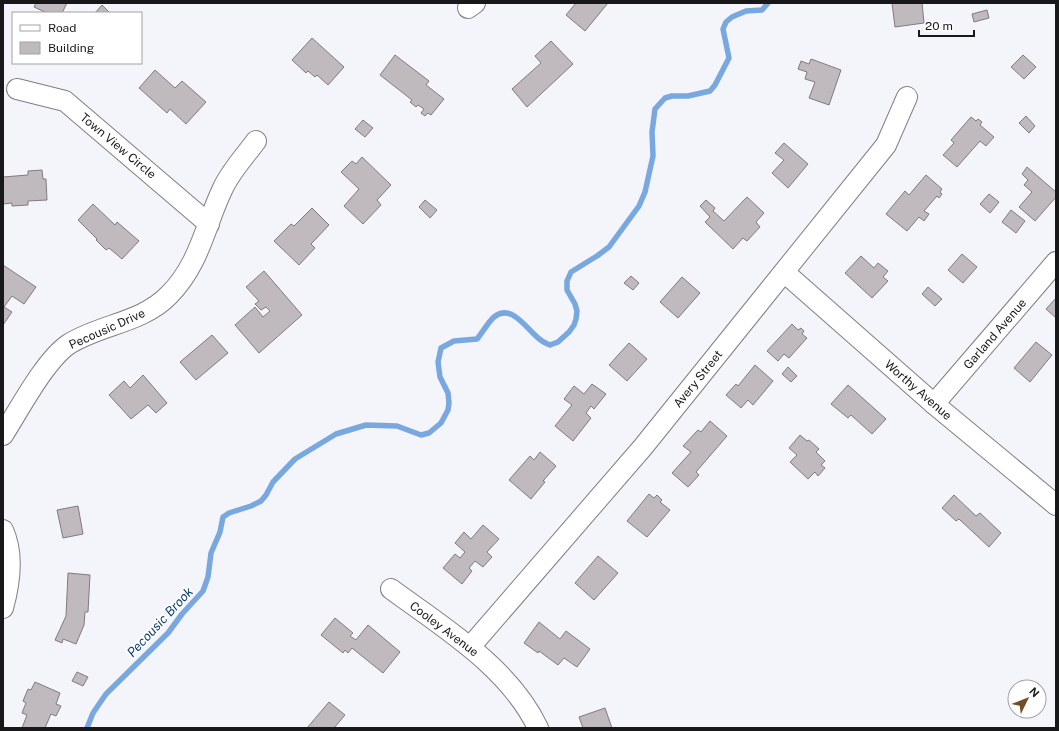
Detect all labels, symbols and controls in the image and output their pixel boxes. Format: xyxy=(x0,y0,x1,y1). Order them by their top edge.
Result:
legend xyxy=(12,12,142,64)
scale bar xyxy=(919,12,974,38)
text: 20 m xyxy=(925,19,953,33)
text: Road xyxy=(48,21,76,35)
text: Building xyxy=(48,41,94,55)
street label: Town View Circle xyxy=(77,110,159,182)
street label: Garland Avenue xyxy=(961,296,1029,372)
street label: Pecousic Drive xyxy=(67,306,147,352)
street label: Avery Street xyxy=(671,347,726,411)
street label: Worthy Avenue xyxy=(882,357,954,423)
water label: Pecousic Brook xyxy=(124,584,196,660)
street label: Cooley Avenue xyxy=(407,599,481,659)
north arrow xyxy=(1007,679,1047,719)
text: N xyxy=(1027,685,1042,699)

